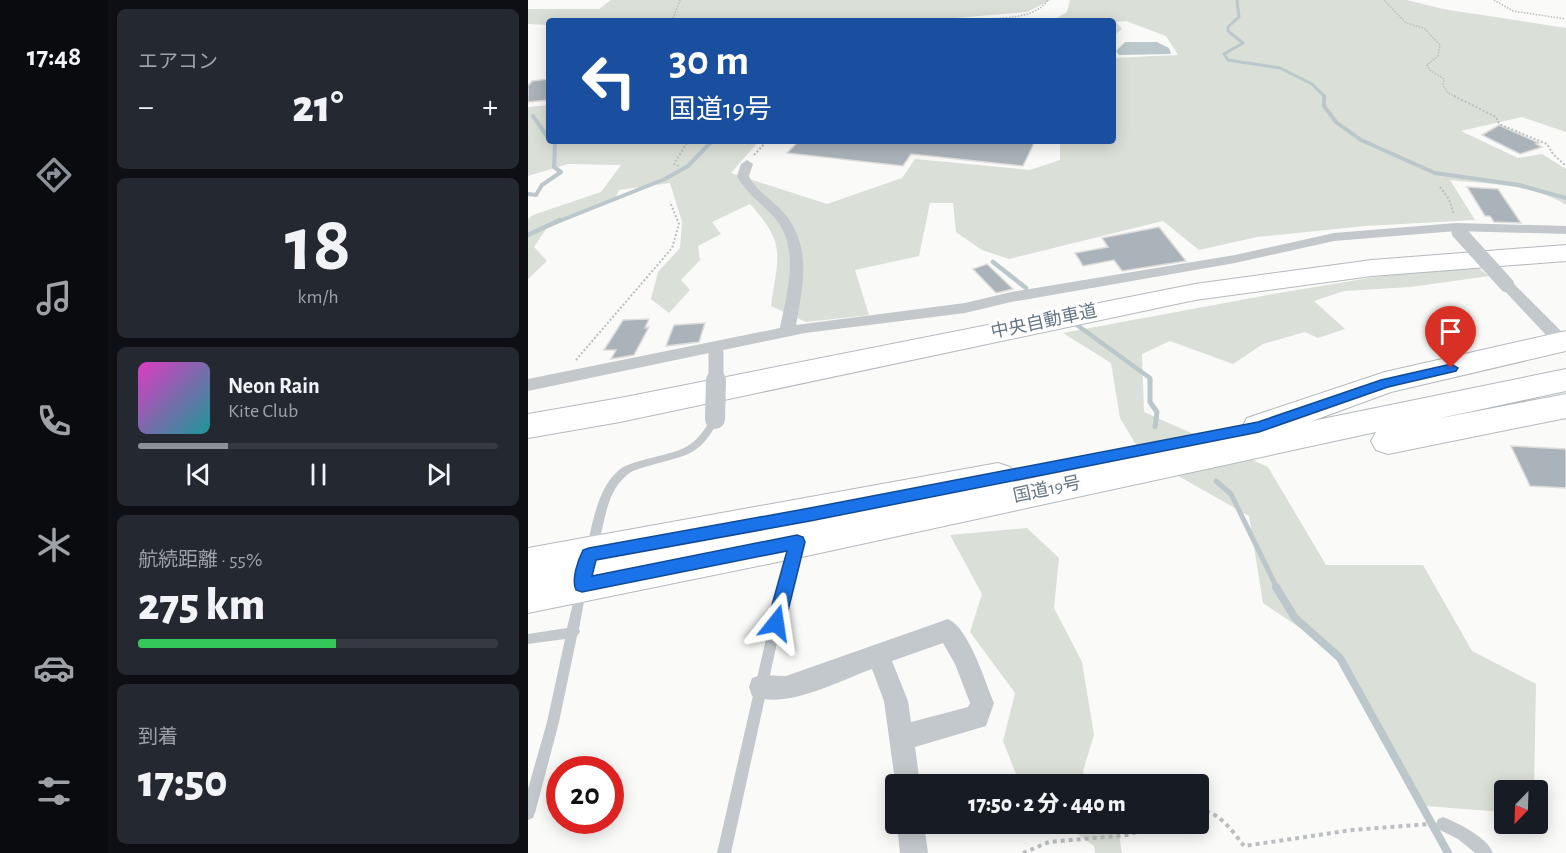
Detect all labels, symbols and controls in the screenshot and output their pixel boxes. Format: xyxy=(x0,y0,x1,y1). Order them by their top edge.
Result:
text: 30 m xyxy=(669,40,749,82)
icon: left xyxy=(570,42,648,120)
text: 17:48 xyxy=(27,43,81,70)
text: エアコン xyxy=(138,52,218,72)
text: 21° xyxy=(292,85,344,130)
text: − xyxy=(138,91,154,124)
text: + xyxy=(482,91,498,124)
text: 国道19号 xyxy=(669,96,772,123)
icon: directions xyxy=(33,154,75,196)
text: 18 xyxy=(285,207,351,285)
icon: music xyxy=(33,277,75,319)
text: km/h xyxy=(297,287,339,307)
street label: 中央自動車道 xyxy=(989,300,1099,342)
pin xyxy=(1425,306,1476,368)
icon: arrive xyxy=(1434,315,1467,348)
text: Neon Rain xyxy=(228,375,320,397)
icon: phone xyxy=(33,400,75,442)
text: Kite Club xyxy=(228,401,298,421)
icon: previous xyxy=(182,458,215,491)
icon: pause xyxy=(302,458,335,491)
icon: next xyxy=(422,458,455,491)
street label: 国道19号 xyxy=(1011,472,1082,506)
icon: climate xyxy=(33,524,75,566)
text: 航続距離 · 55% xyxy=(138,550,262,570)
text: 275 km xyxy=(138,583,265,628)
position arrow xyxy=(744,591,808,655)
icon: car xyxy=(33,647,75,689)
text: 到着 xyxy=(138,727,178,747)
speed limit sign: 20 xyxy=(546,756,624,834)
text: 17:50 xyxy=(138,760,228,805)
icon: filters xyxy=(33,770,75,812)
north arrow xyxy=(1494,780,1548,834)
map controls xyxy=(1494,780,1548,834)
text: 17:50 · 2 分 · 440 m xyxy=(968,793,1126,815)

